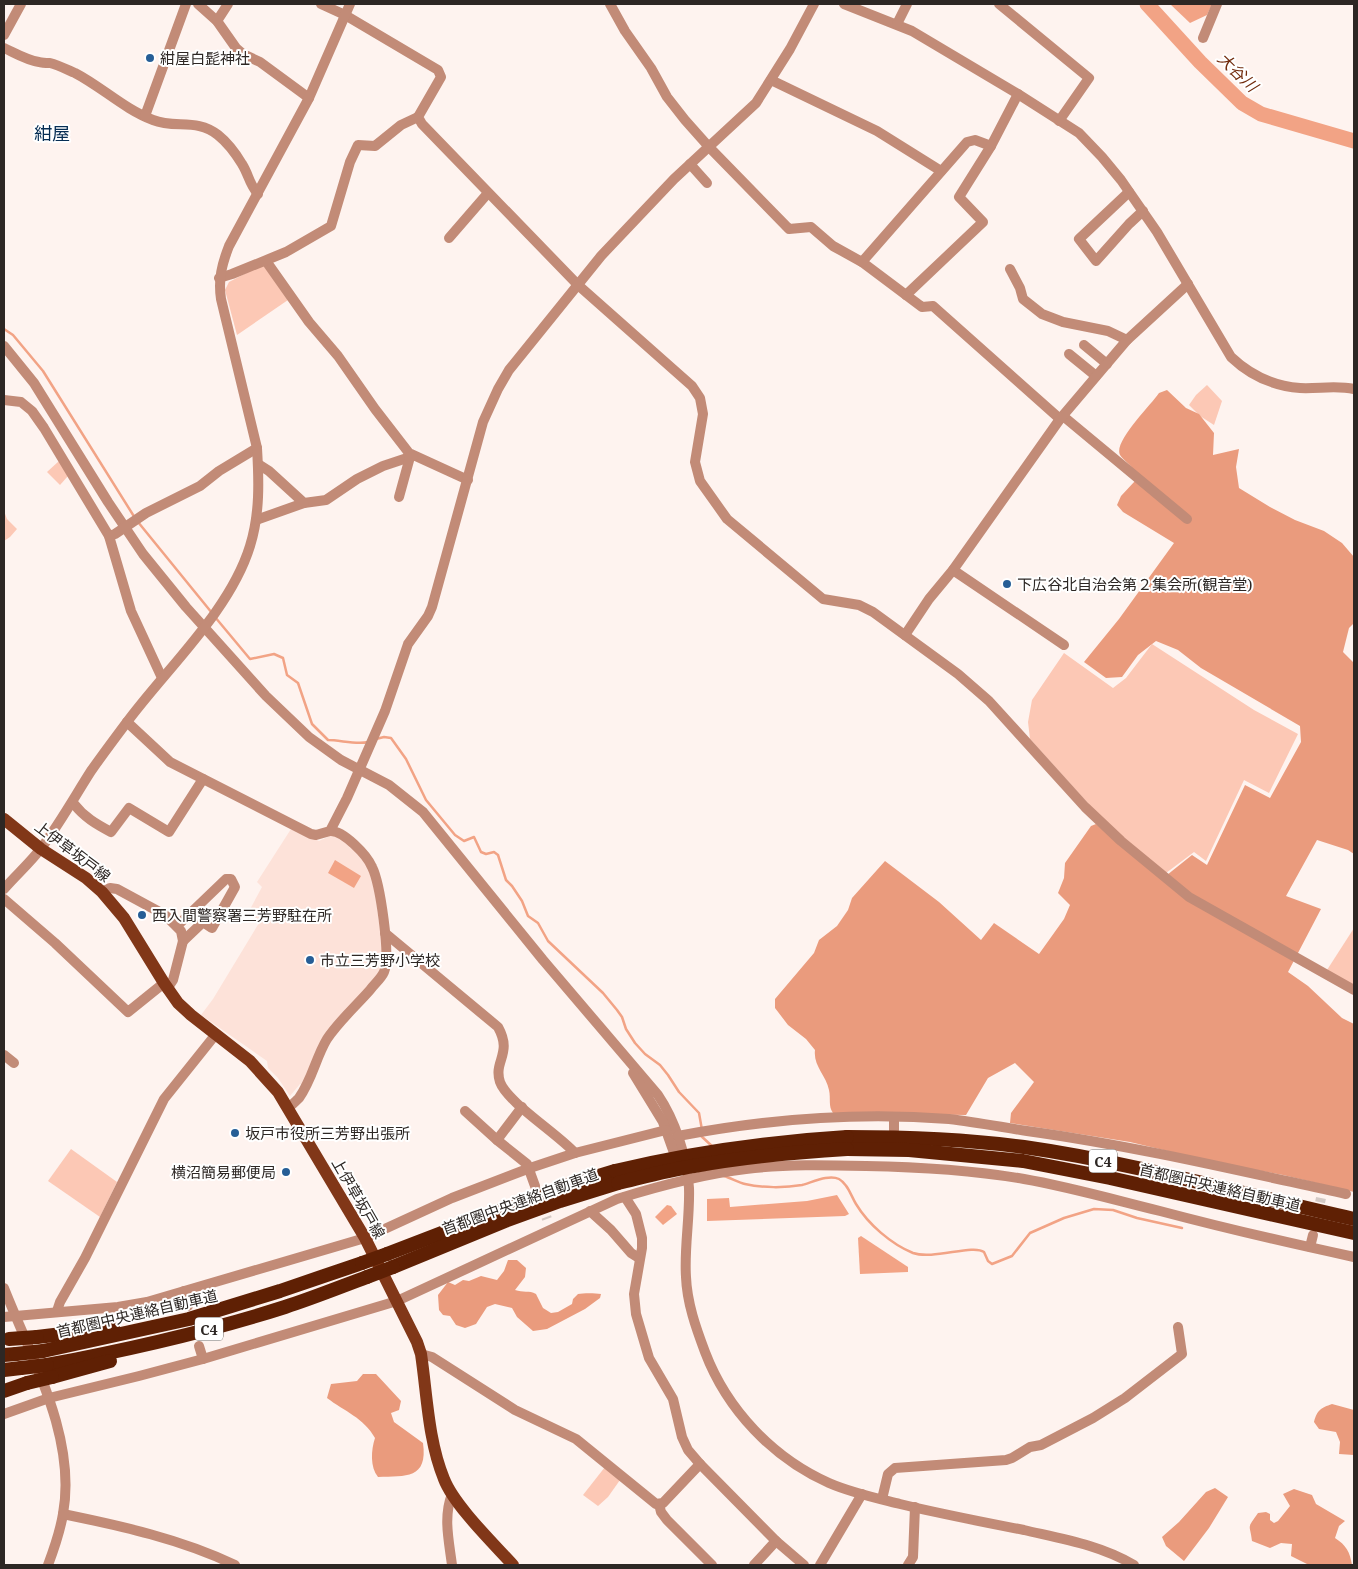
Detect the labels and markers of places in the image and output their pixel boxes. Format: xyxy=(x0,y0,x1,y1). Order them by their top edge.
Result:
place label: 紺屋白髭神社 xyxy=(160,48,250,68)
marker: 紺屋白髭神社 xyxy=(144,52,156,64)
place label: 下広谷北自治会第２集会所(観音堂) xyxy=(1017,574,1252,594)
marker: 下広谷北自治会第２集会所(観音堂) xyxy=(1001,578,1013,590)
place label: 西入間警察署三芳野駐在所 xyxy=(152,905,332,925)
marker: 西入間警察署三芳野駐在所 xyxy=(136,909,148,921)
place label: 市立三芳野小学校 xyxy=(320,950,440,970)
marker: 市立三芳野小学校 xyxy=(304,954,316,966)
place label: 坂戸市役所三芳野出張所 xyxy=(245,1123,410,1143)
marker: 坂戸市役所三芳野出張所 xyxy=(229,1127,241,1139)
place label: 横沼簡易郵便局 xyxy=(171,1162,276,1182)
marker: 横沼簡易郵便局 xyxy=(280,1166,292,1178)

